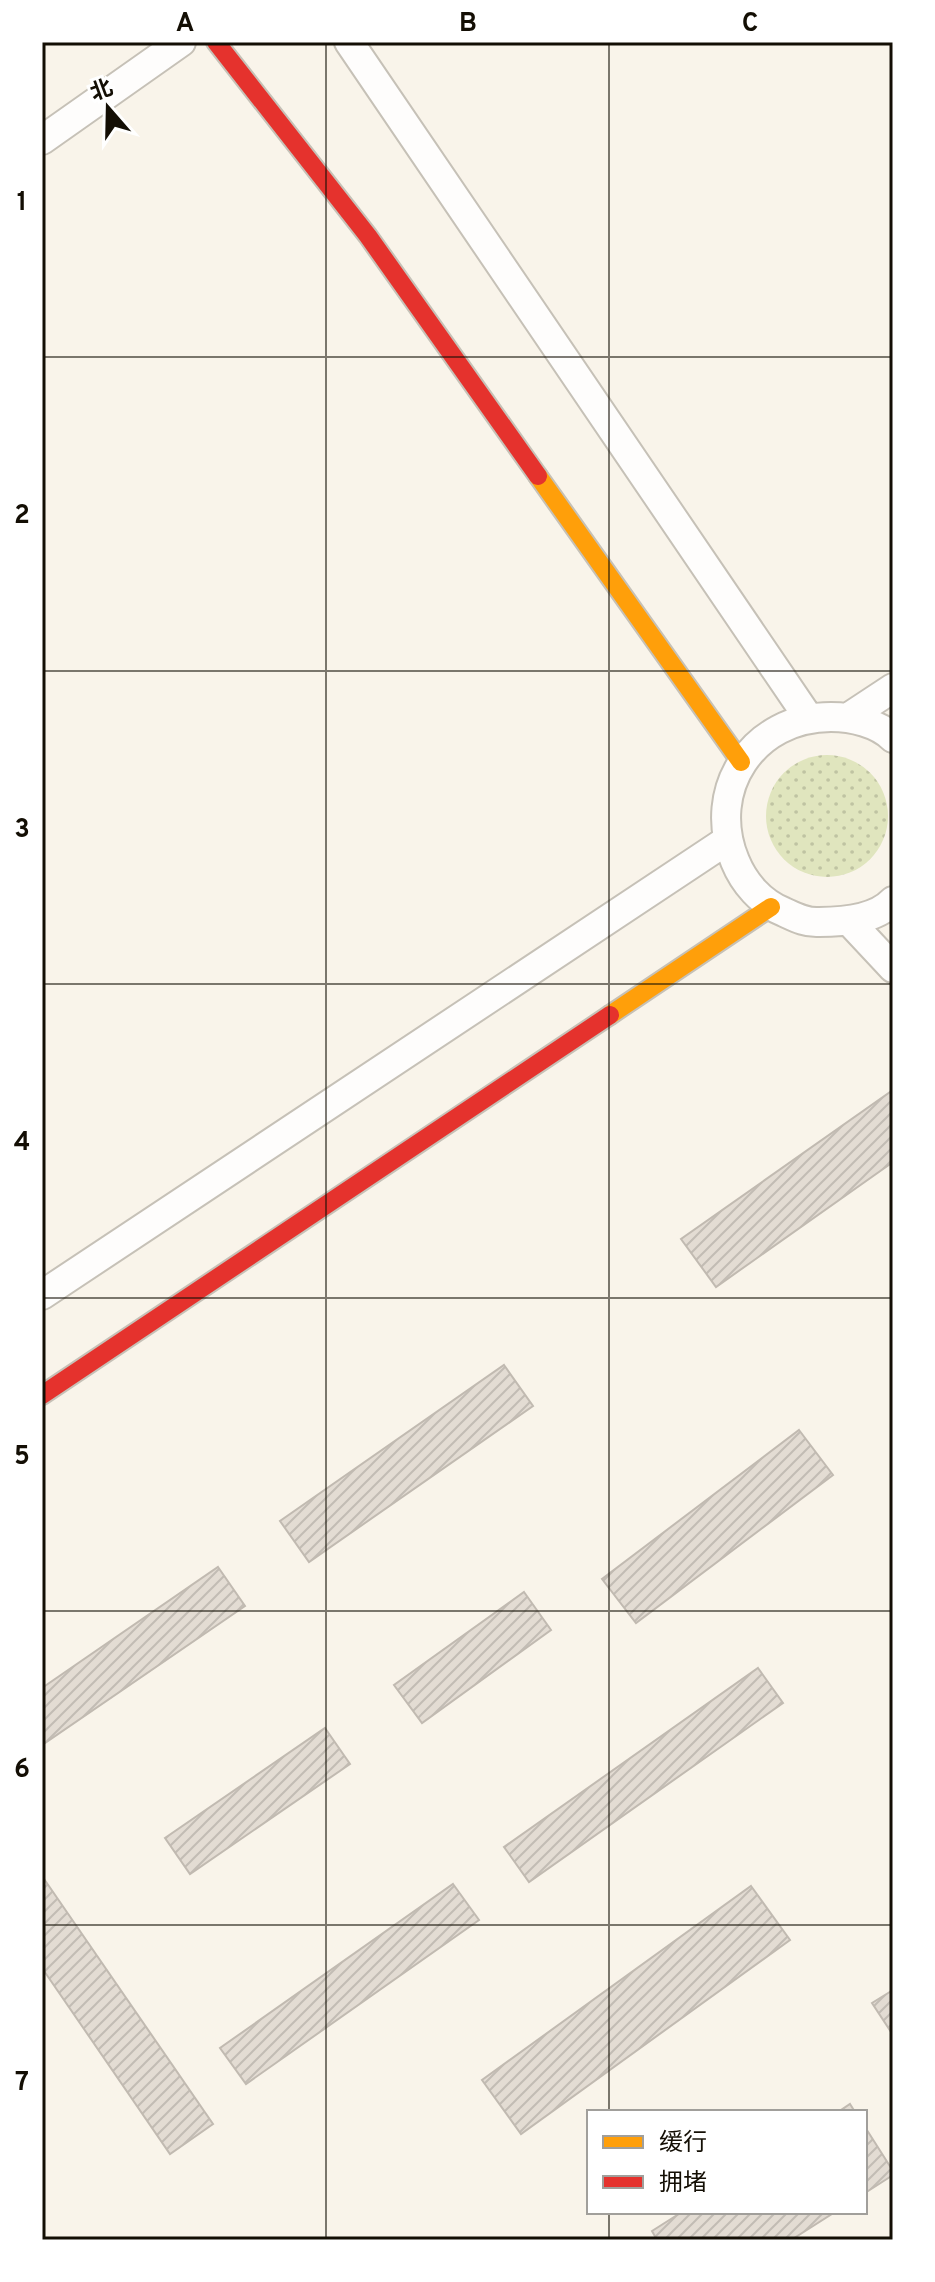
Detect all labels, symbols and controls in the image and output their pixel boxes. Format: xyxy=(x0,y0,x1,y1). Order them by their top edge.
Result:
text: A xyxy=(176,8,194,41)
text: B xyxy=(459,8,477,41)
text: C xyxy=(742,8,758,41)
north arrow xyxy=(68,68,148,148)
text: 北 xyxy=(87,75,117,108)
text: 1 xyxy=(17,187,27,220)
text: 2 xyxy=(14,500,30,533)
text: 3 xyxy=(14,814,30,847)
text: 4 xyxy=(14,1127,30,1160)
text: 5 xyxy=(14,1441,30,1474)
text: 6 xyxy=(14,1754,30,1787)
text: 7 xyxy=(15,2067,29,2100)
legend xyxy=(587,2110,867,2214)
text: 缓行 xyxy=(659,2129,707,2159)
text: 拥堵 xyxy=(659,2169,707,2199)

